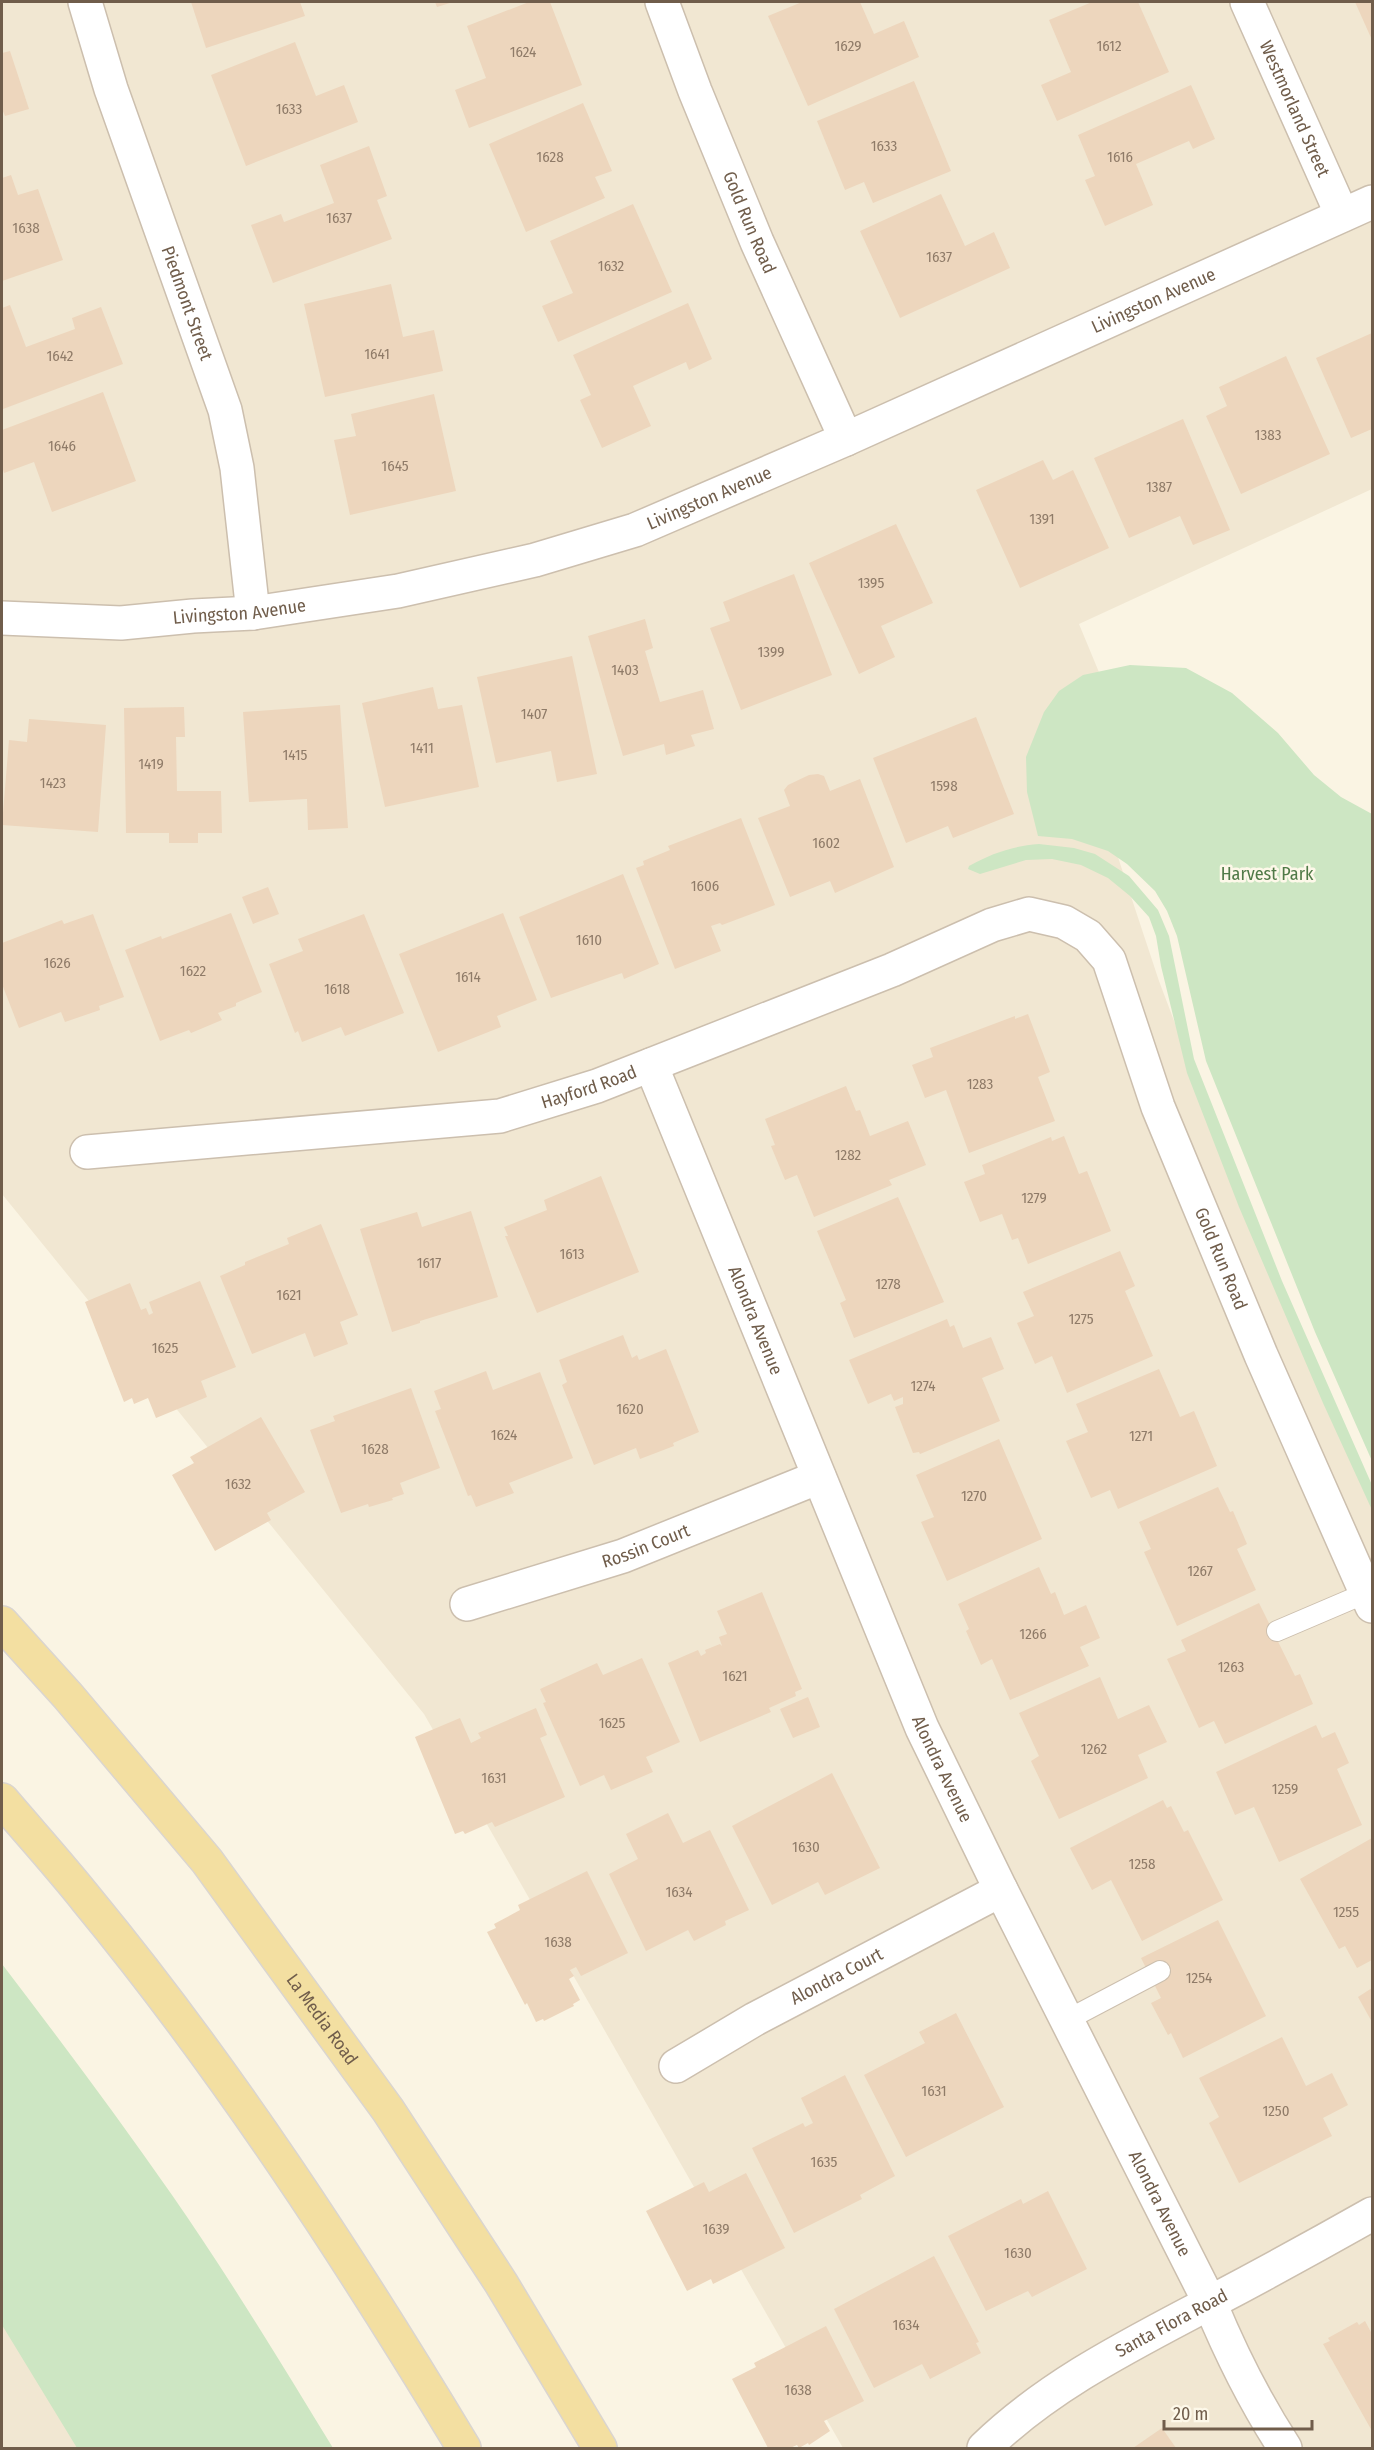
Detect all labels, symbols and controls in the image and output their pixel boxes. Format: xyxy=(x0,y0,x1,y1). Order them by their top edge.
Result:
house number: 1629 xyxy=(835,37,861,55)
house number: 1612 xyxy=(1096,37,1122,55)
street label: Westmorland Street xyxy=(1255,37,1335,180)
house number: 1624 xyxy=(510,43,536,61)
house number: 1633 xyxy=(276,100,303,118)
house number: 1633 xyxy=(871,137,898,155)
house number: 1628 xyxy=(536,148,564,166)
house number: 1616 xyxy=(1107,148,1133,166)
street label: Gold Run Road xyxy=(718,168,781,277)
house number: 1637 xyxy=(326,209,352,227)
house number: 1638 xyxy=(12,219,40,237)
street label: Piedmont Street xyxy=(157,243,217,363)
house number: 1637 xyxy=(926,248,952,266)
house number: 1632 xyxy=(598,257,625,275)
street label: Livingston Avenue xyxy=(1088,263,1219,338)
house number: 1641 xyxy=(364,345,390,363)
house number: 1642 xyxy=(47,347,74,365)
house number: 1383 xyxy=(1255,426,1282,444)
house number: 1646 xyxy=(48,437,76,455)
house number: 1645 xyxy=(381,457,409,475)
street label: Livingston Avenue xyxy=(644,461,775,534)
house number: 1387 xyxy=(1146,478,1172,496)
house number: 1391 xyxy=(1029,510,1055,528)
house number: 1395 xyxy=(858,574,884,592)
street label: Livingston Avenue xyxy=(172,594,307,629)
house number: 1399 xyxy=(757,643,785,661)
house number: 1403 xyxy=(611,661,639,679)
house number: 1407 xyxy=(521,705,547,723)
house number: 1411 xyxy=(410,739,434,757)
house number: 1415 xyxy=(282,746,308,764)
house number: 1419 xyxy=(138,755,164,773)
house number: 1423 xyxy=(40,774,66,792)
house number: 1598 xyxy=(930,777,958,795)
house number: 1602 xyxy=(812,834,840,852)
park label: Harvest Park xyxy=(1221,863,1314,885)
house number: 1606 xyxy=(691,877,719,895)
house number: 1610 xyxy=(576,931,602,949)
house number: 1626 xyxy=(43,954,71,972)
house number: 1622 xyxy=(180,962,207,980)
house number: 1614 xyxy=(455,968,481,986)
house number: 1618 xyxy=(324,980,350,998)
street label: Hayford Road xyxy=(539,1061,640,1114)
house number: 1283 xyxy=(967,1075,994,1093)
house number: 1282 xyxy=(835,1146,862,1164)
house number: 1279 xyxy=(1021,1189,1047,1207)
street label: Gold Run Road xyxy=(1190,1204,1252,1313)
house number: 1613 xyxy=(559,1245,585,1263)
house number: 1617 xyxy=(417,1254,441,1272)
street label: Alondra Avenue xyxy=(723,1263,788,1378)
house number: 1278 xyxy=(875,1275,901,1293)
house number: 1621 xyxy=(276,1286,302,1304)
house number: 1275 xyxy=(1068,1310,1094,1328)
house number: 1625 xyxy=(152,1339,178,1357)
house number: 1274 xyxy=(910,1377,936,1395)
house number: 1620 xyxy=(616,1400,644,1418)
house number: 1624 xyxy=(491,1426,517,1444)
house number: 1271 xyxy=(1129,1427,1153,1445)
house number: 1628 xyxy=(361,1440,389,1458)
house number: 1632 xyxy=(225,1475,252,1493)
house number: 1270 xyxy=(961,1487,987,1505)
street label: Rossin Court xyxy=(599,1519,693,1573)
house number: 1267 xyxy=(1187,1562,1213,1580)
house number: 1266 xyxy=(1019,1625,1047,1643)
house number: 1263 xyxy=(1218,1658,1245,1676)
house number: 1621 xyxy=(722,1667,748,1685)
street label: Alondra Avenue xyxy=(907,1713,977,1826)
house number: 1625 xyxy=(599,1714,625,1732)
house number: 1262 xyxy=(1081,1740,1108,1758)
house number: 1631 xyxy=(481,1769,507,1787)
house number: 1259 xyxy=(1272,1780,1298,1798)
house number: 1630 xyxy=(792,1838,820,1856)
house number: 1258 xyxy=(1129,1855,1155,1873)
house number: 1634 xyxy=(665,1883,693,1901)
house number: 1255 xyxy=(1333,1903,1359,1921)
house number: 1638 xyxy=(544,1933,572,1951)
street label: Alondra Court xyxy=(787,1943,887,2010)
house number: 1254 xyxy=(1186,1969,1212,1987)
street label: La Media Road xyxy=(282,1970,363,2069)
house number: 1631 xyxy=(921,2082,947,2100)
house number: 1250 xyxy=(1262,2102,1290,2120)
street label: Alondra Avenue xyxy=(1124,2147,1196,2260)
house number: 1635 xyxy=(811,2153,838,2171)
house number: 1639 xyxy=(702,2220,730,2238)
house number: 1630 xyxy=(1004,2244,1032,2262)
street label: Santa Flora Road xyxy=(1111,2284,1231,2362)
house number: 1634 xyxy=(892,2316,920,2334)
house number: 1638 xyxy=(784,2381,812,2399)
scale bar xyxy=(1164,2393,1312,2431)
text: 20 m xyxy=(1173,2403,1208,2425)

